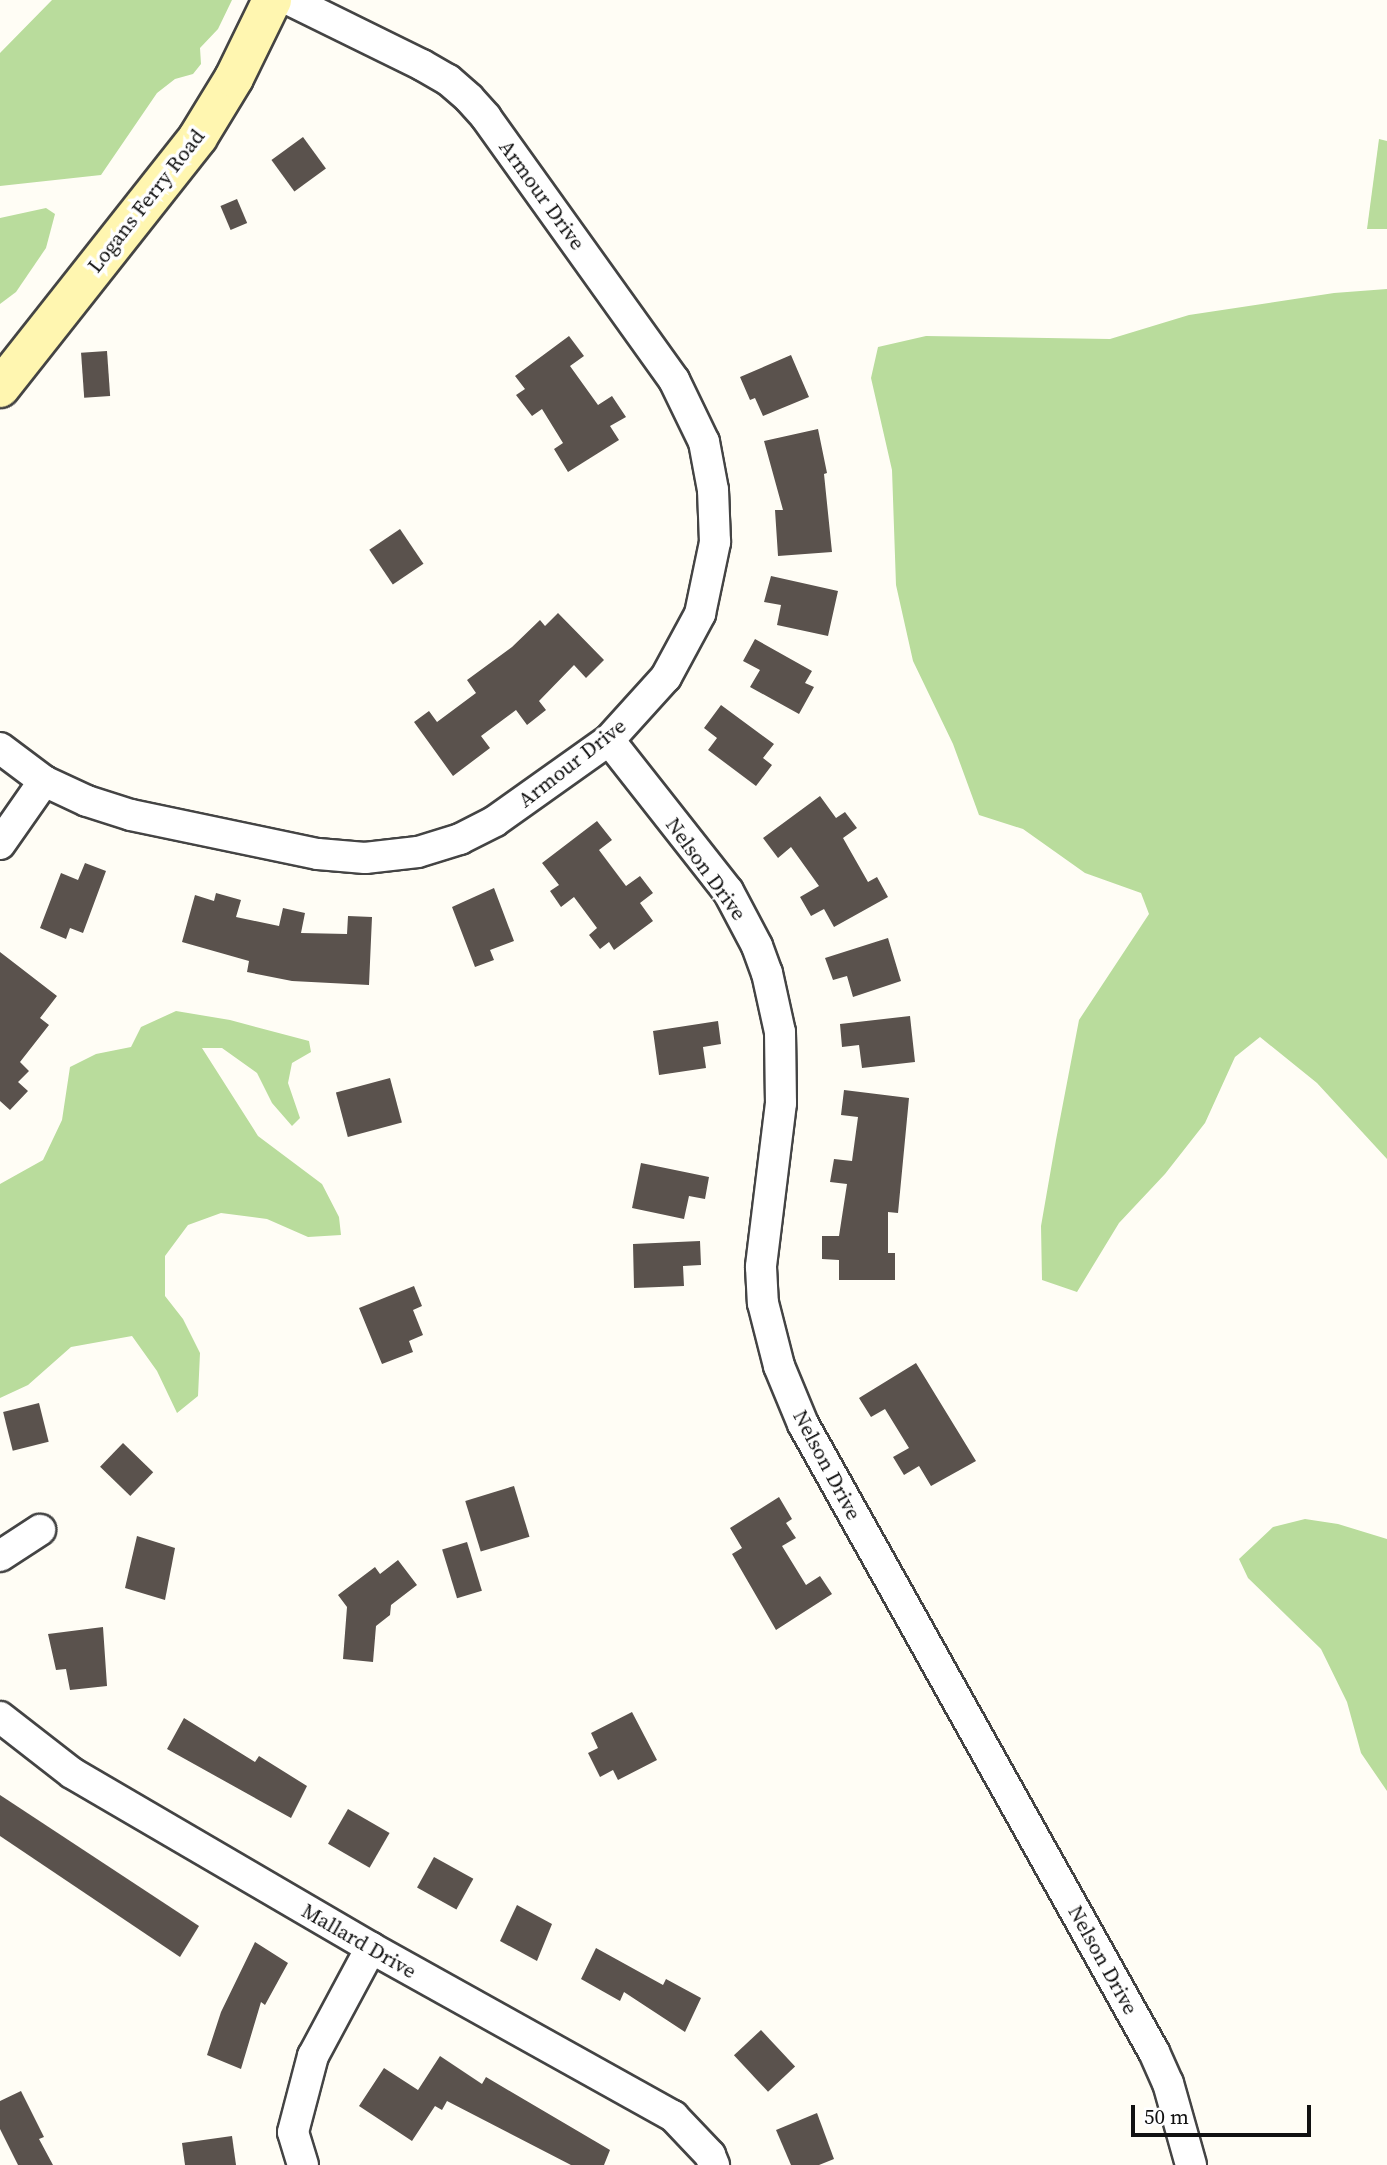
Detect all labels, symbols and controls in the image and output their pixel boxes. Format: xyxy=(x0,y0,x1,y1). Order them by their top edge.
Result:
street label: Logans Ferry Road xyxy=(82,124,210,278)
street label: Armour Drive xyxy=(494,135,590,255)
street label: Armour Drive xyxy=(513,713,631,813)
street label: Nelson Drive xyxy=(660,813,752,925)
street label: Nelson Drive xyxy=(788,1406,866,1524)
street label: Mallard Drive xyxy=(297,1898,421,1984)
street label: Nelson Drive xyxy=(1063,1901,1143,2019)
scale bar xyxy=(1135,2092,1315,2136)
text: 50 m xyxy=(1144,2102,1189,2131)

